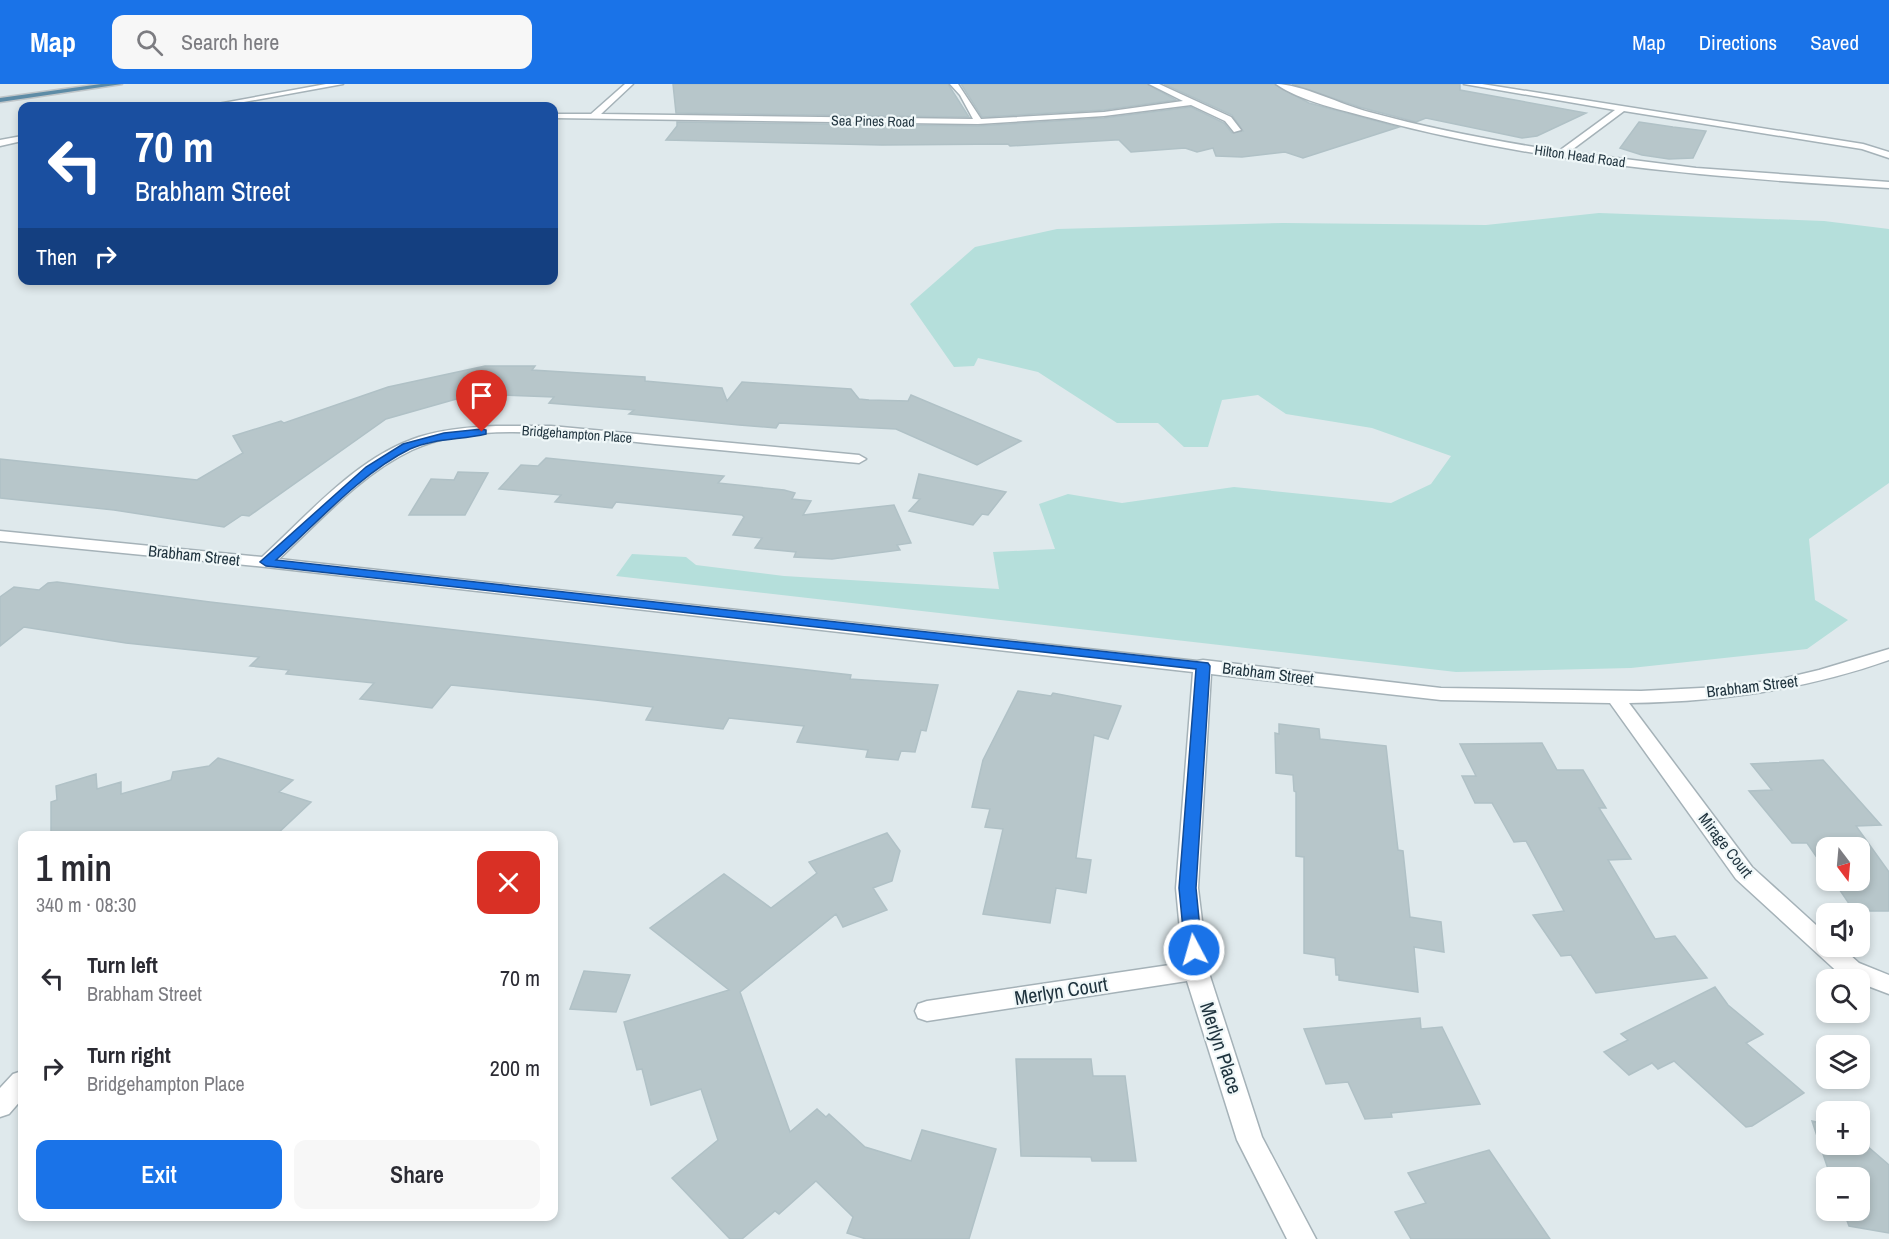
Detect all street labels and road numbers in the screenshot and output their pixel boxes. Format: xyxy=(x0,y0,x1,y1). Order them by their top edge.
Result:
street label: Sea Pines Road xyxy=(831,111,915,131)
street label: Hilton Head Road xyxy=(1534,141,1626,171)
street label: Bridgehampton Place xyxy=(521,421,633,447)
street label: Brabham Street xyxy=(147,539,241,571)
street label: Brabham Street xyxy=(1221,656,1315,690)
street label: Brabham Street xyxy=(1705,669,1799,703)
street label: Mirage Court xyxy=(1694,808,1758,882)
street label: Merlyn Court xyxy=(1012,970,1110,1011)
street label: Merlyn Place xyxy=(1194,999,1249,1097)

